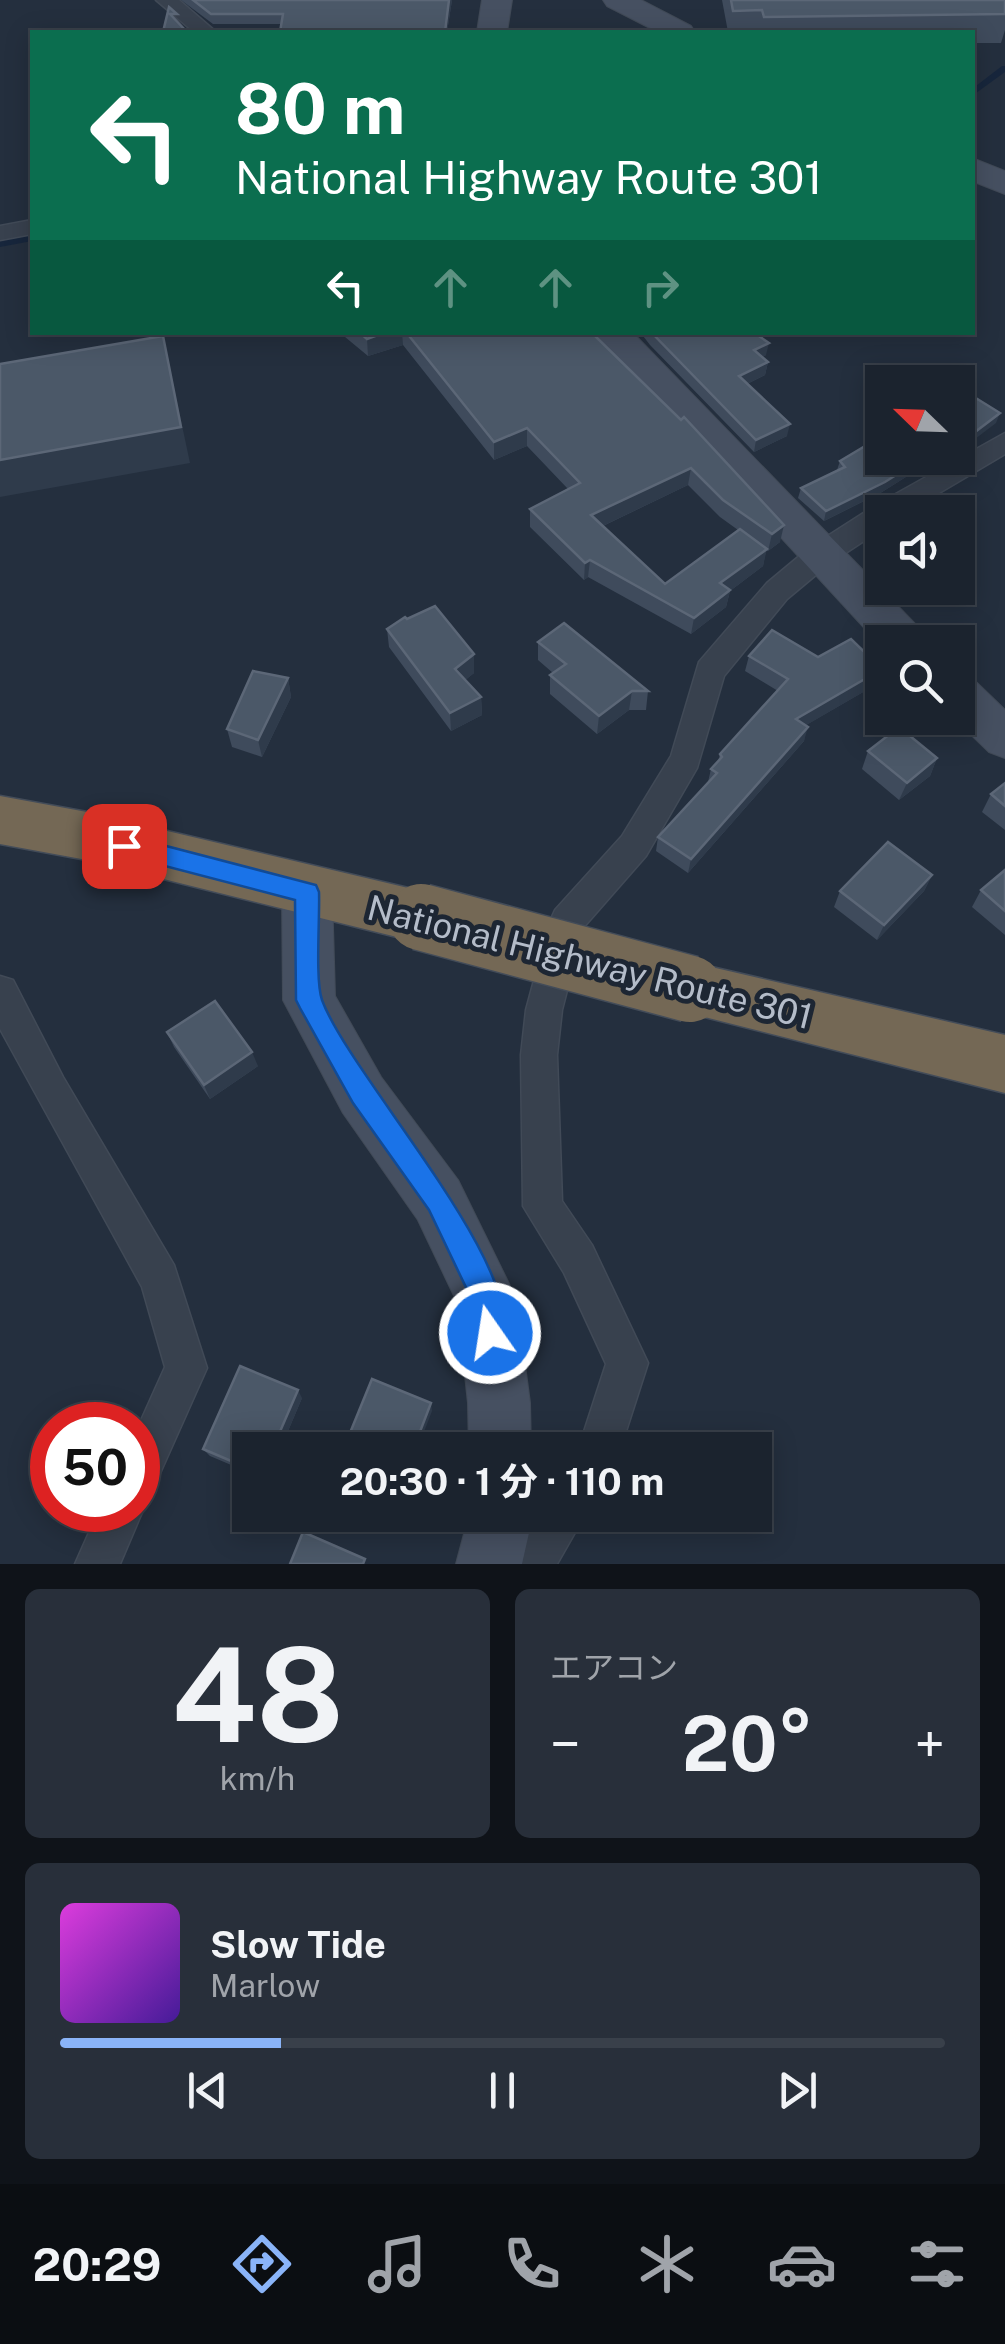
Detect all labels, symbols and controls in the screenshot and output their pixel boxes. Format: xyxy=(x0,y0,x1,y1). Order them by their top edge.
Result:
text: 80 m xyxy=(235,67,405,150)
icon: left xyxy=(70,70,200,200)
text: National Highway Route 301 xyxy=(235,151,823,204)
icon: left xyxy=(318,260,373,315)
icon: ahead xyxy=(423,260,478,315)
icon: ahead xyxy=(528,260,583,315)
icon: right xyxy=(633,260,688,315)
north arrow xyxy=(865,365,975,475)
map controls xyxy=(865,365,975,735)
button: sound xyxy=(865,495,975,605)
button: search xyxy=(865,625,975,735)
pin xyxy=(82,804,167,889)
icon: arrive xyxy=(97,819,152,874)
street label: National Highway Route 301 xyxy=(363,887,817,1037)
position arrow xyxy=(438,1281,542,1385)
speed limit sign: 50 xyxy=(30,1402,160,1532)
text: 20:30 · 1 分 · 110 m xyxy=(340,1459,664,1504)
text: 48 xyxy=(171,1619,344,1771)
text: エアコン xyxy=(550,1649,678,1686)
text: 20° xyxy=(682,1700,813,1788)
text: − xyxy=(550,1712,581,1776)
text: + xyxy=(914,1712,945,1776)
text: km/h xyxy=(220,1760,295,1797)
text: Slow Tide xyxy=(210,1922,386,1967)
text: Marlow xyxy=(210,1967,320,2004)
icon: previous xyxy=(180,2063,235,2118)
icon: pause xyxy=(475,2063,530,2118)
icon: next xyxy=(770,2063,825,2118)
icon: directions xyxy=(227,2229,297,2299)
icon: music xyxy=(362,2229,432,2299)
icon: phone xyxy=(497,2229,567,2299)
icon: climate xyxy=(632,2229,702,2299)
icon: car xyxy=(767,2229,837,2299)
icon: filters xyxy=(902,2229,972,2299)
text: 20:29 xyxy=(33,2238,161,2291)

